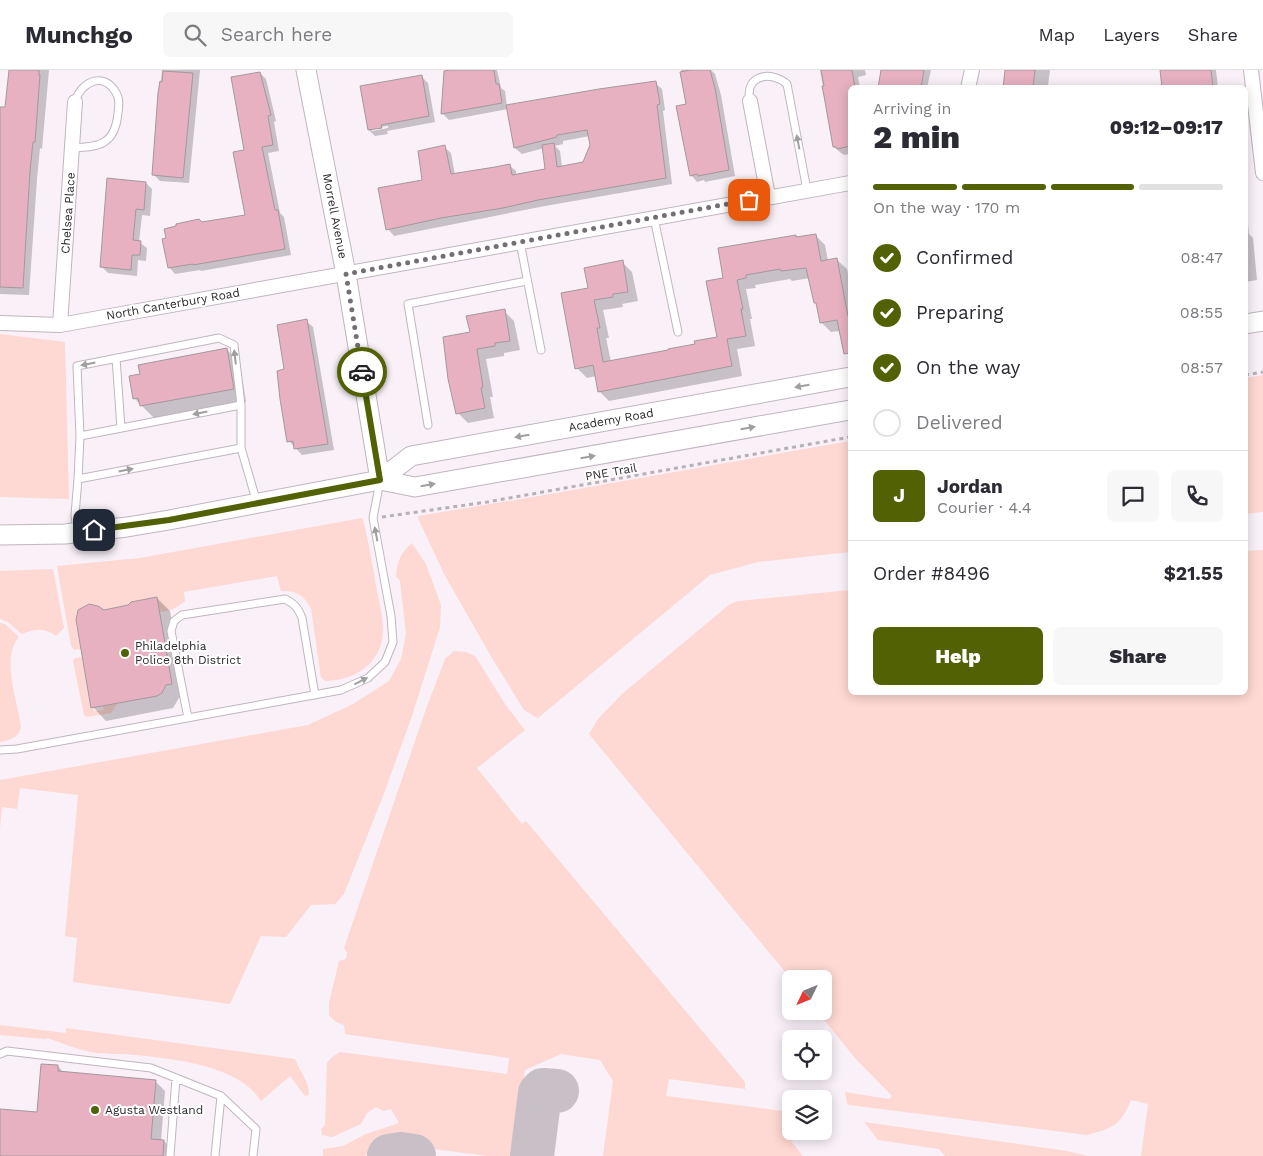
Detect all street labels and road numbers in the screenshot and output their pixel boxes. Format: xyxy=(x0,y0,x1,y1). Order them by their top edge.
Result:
street label: Chelsea Place xyxy=(58,172,78,254)
street label: Morrell Avenue xyxy=(320,172,350,260)
street label: North Canterbury Road xyxy=(105,285,241,323)
street label: Academy Road xyxy=(567,406,655,434)
street label: PNE Trail xyxy=(584,461,638,483)

